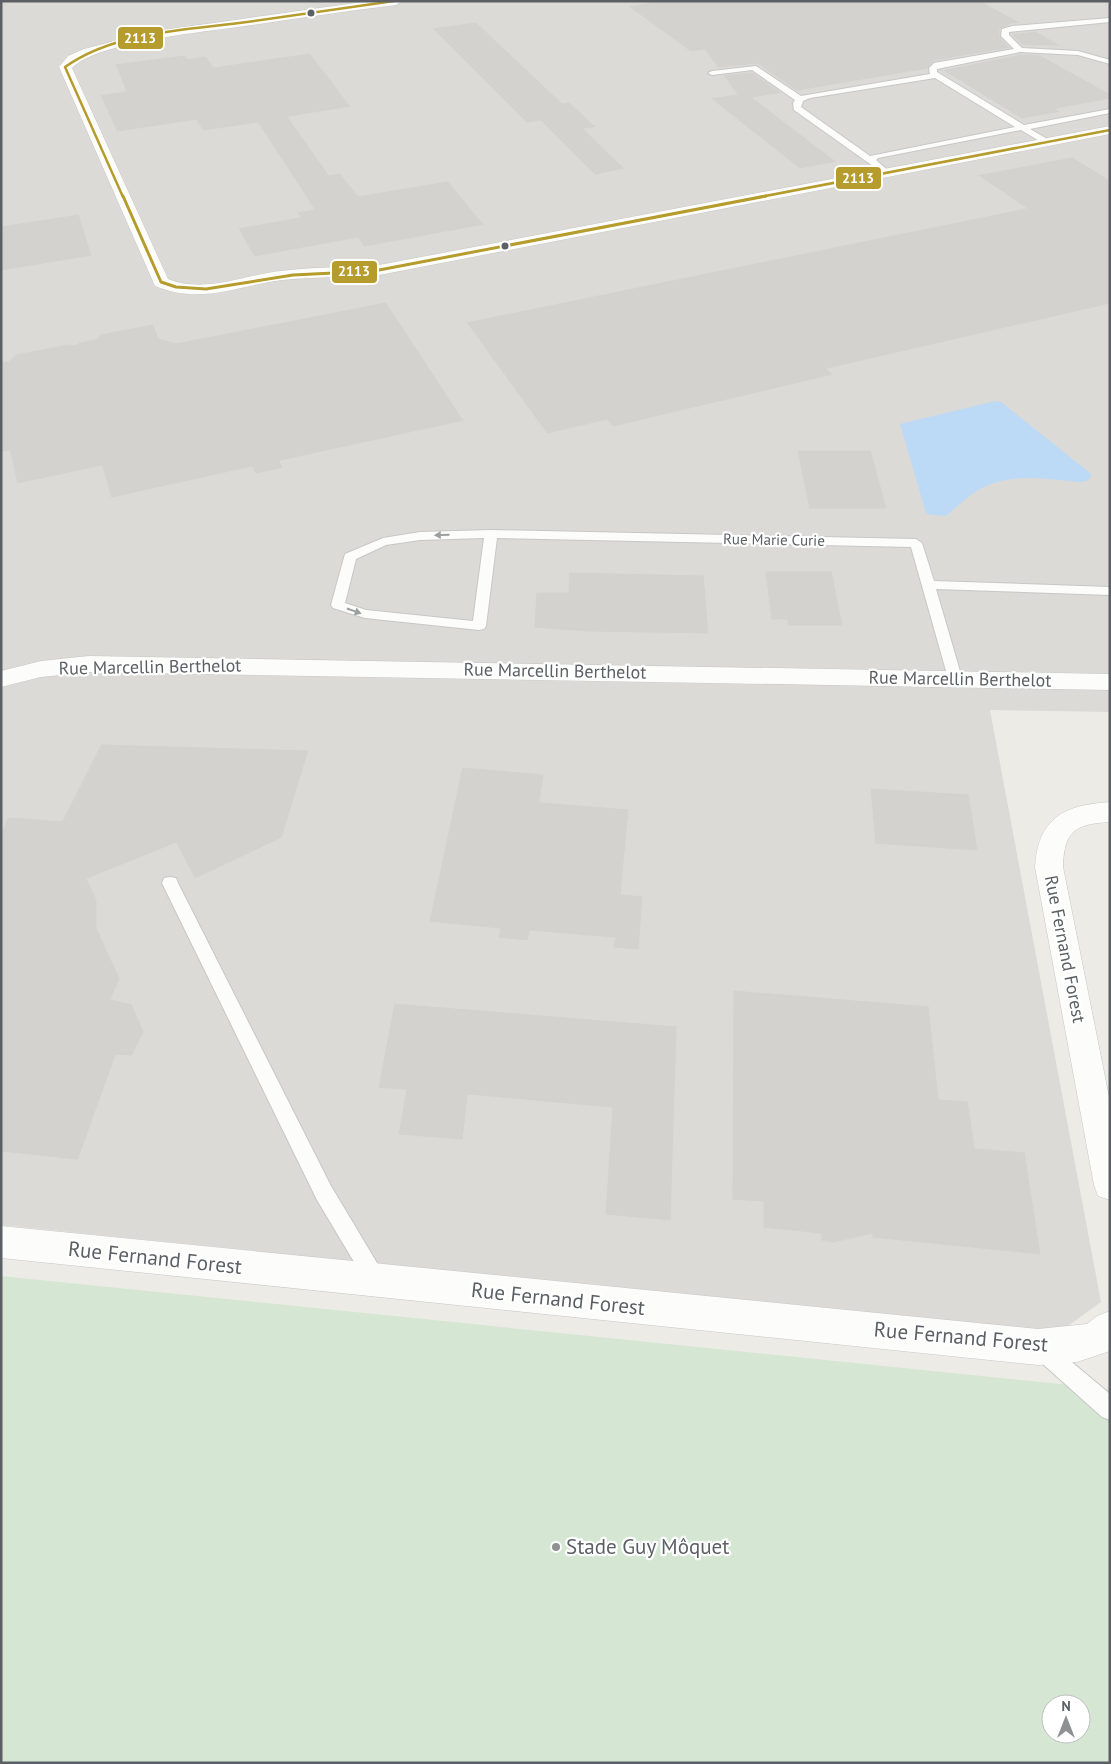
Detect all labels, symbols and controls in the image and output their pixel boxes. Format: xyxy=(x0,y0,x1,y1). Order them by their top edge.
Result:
unlabelled marker xyxy=(306,8,316,18)
line badge: 2113 xyxy=(117,26,164,50)
text: 2113 xyxy=(124,29,156,47)
line badge: 2113 xyxy=(835,166,882,190)
text: 2113 xyxy=(842,169,874,187)
unlabelled marker xyxy=(500,241,510,251)
line badge: 2113 xyxy=(331,260,378,284)
text: 2113 xyxy=(338,262,370,280)
street label: Rue Marie Curie xyxy=(723,529,825,550)
one-way arrow xyxy=(434,531,450,539)
one-way arrow xyxy=(347,607,362,615)
street label: Rue Marcellin Berthelot xyxy=(58,653,242,680)
street label: Rue Marcellin Berthelot xyxy=(463,657,647,684)
street label: Rue Marcellin Berthelot xyxy=(868,665,1052,692)
street label: Rue Fernand Forest xyxy=(1040,873,1091,1025)
street label: Rue Fernand Forest xyxy=(67,1235,243,1280)
street label: Rue Fernand Forest xyxy=(470,1276,646,1321)
street label: Rue Fernand Forest xyxy=(873,1315,1049,1358)
place label: Stade Guy Môquet xyxy=(566,1533,729,1560)
marker: Stade Guy Môquet xyxy=(550,1541,562,1553)
north arrow xyxy=(1041,1694,1091,1744)
text: N xyxy=(1061,1697,1071,1715)

